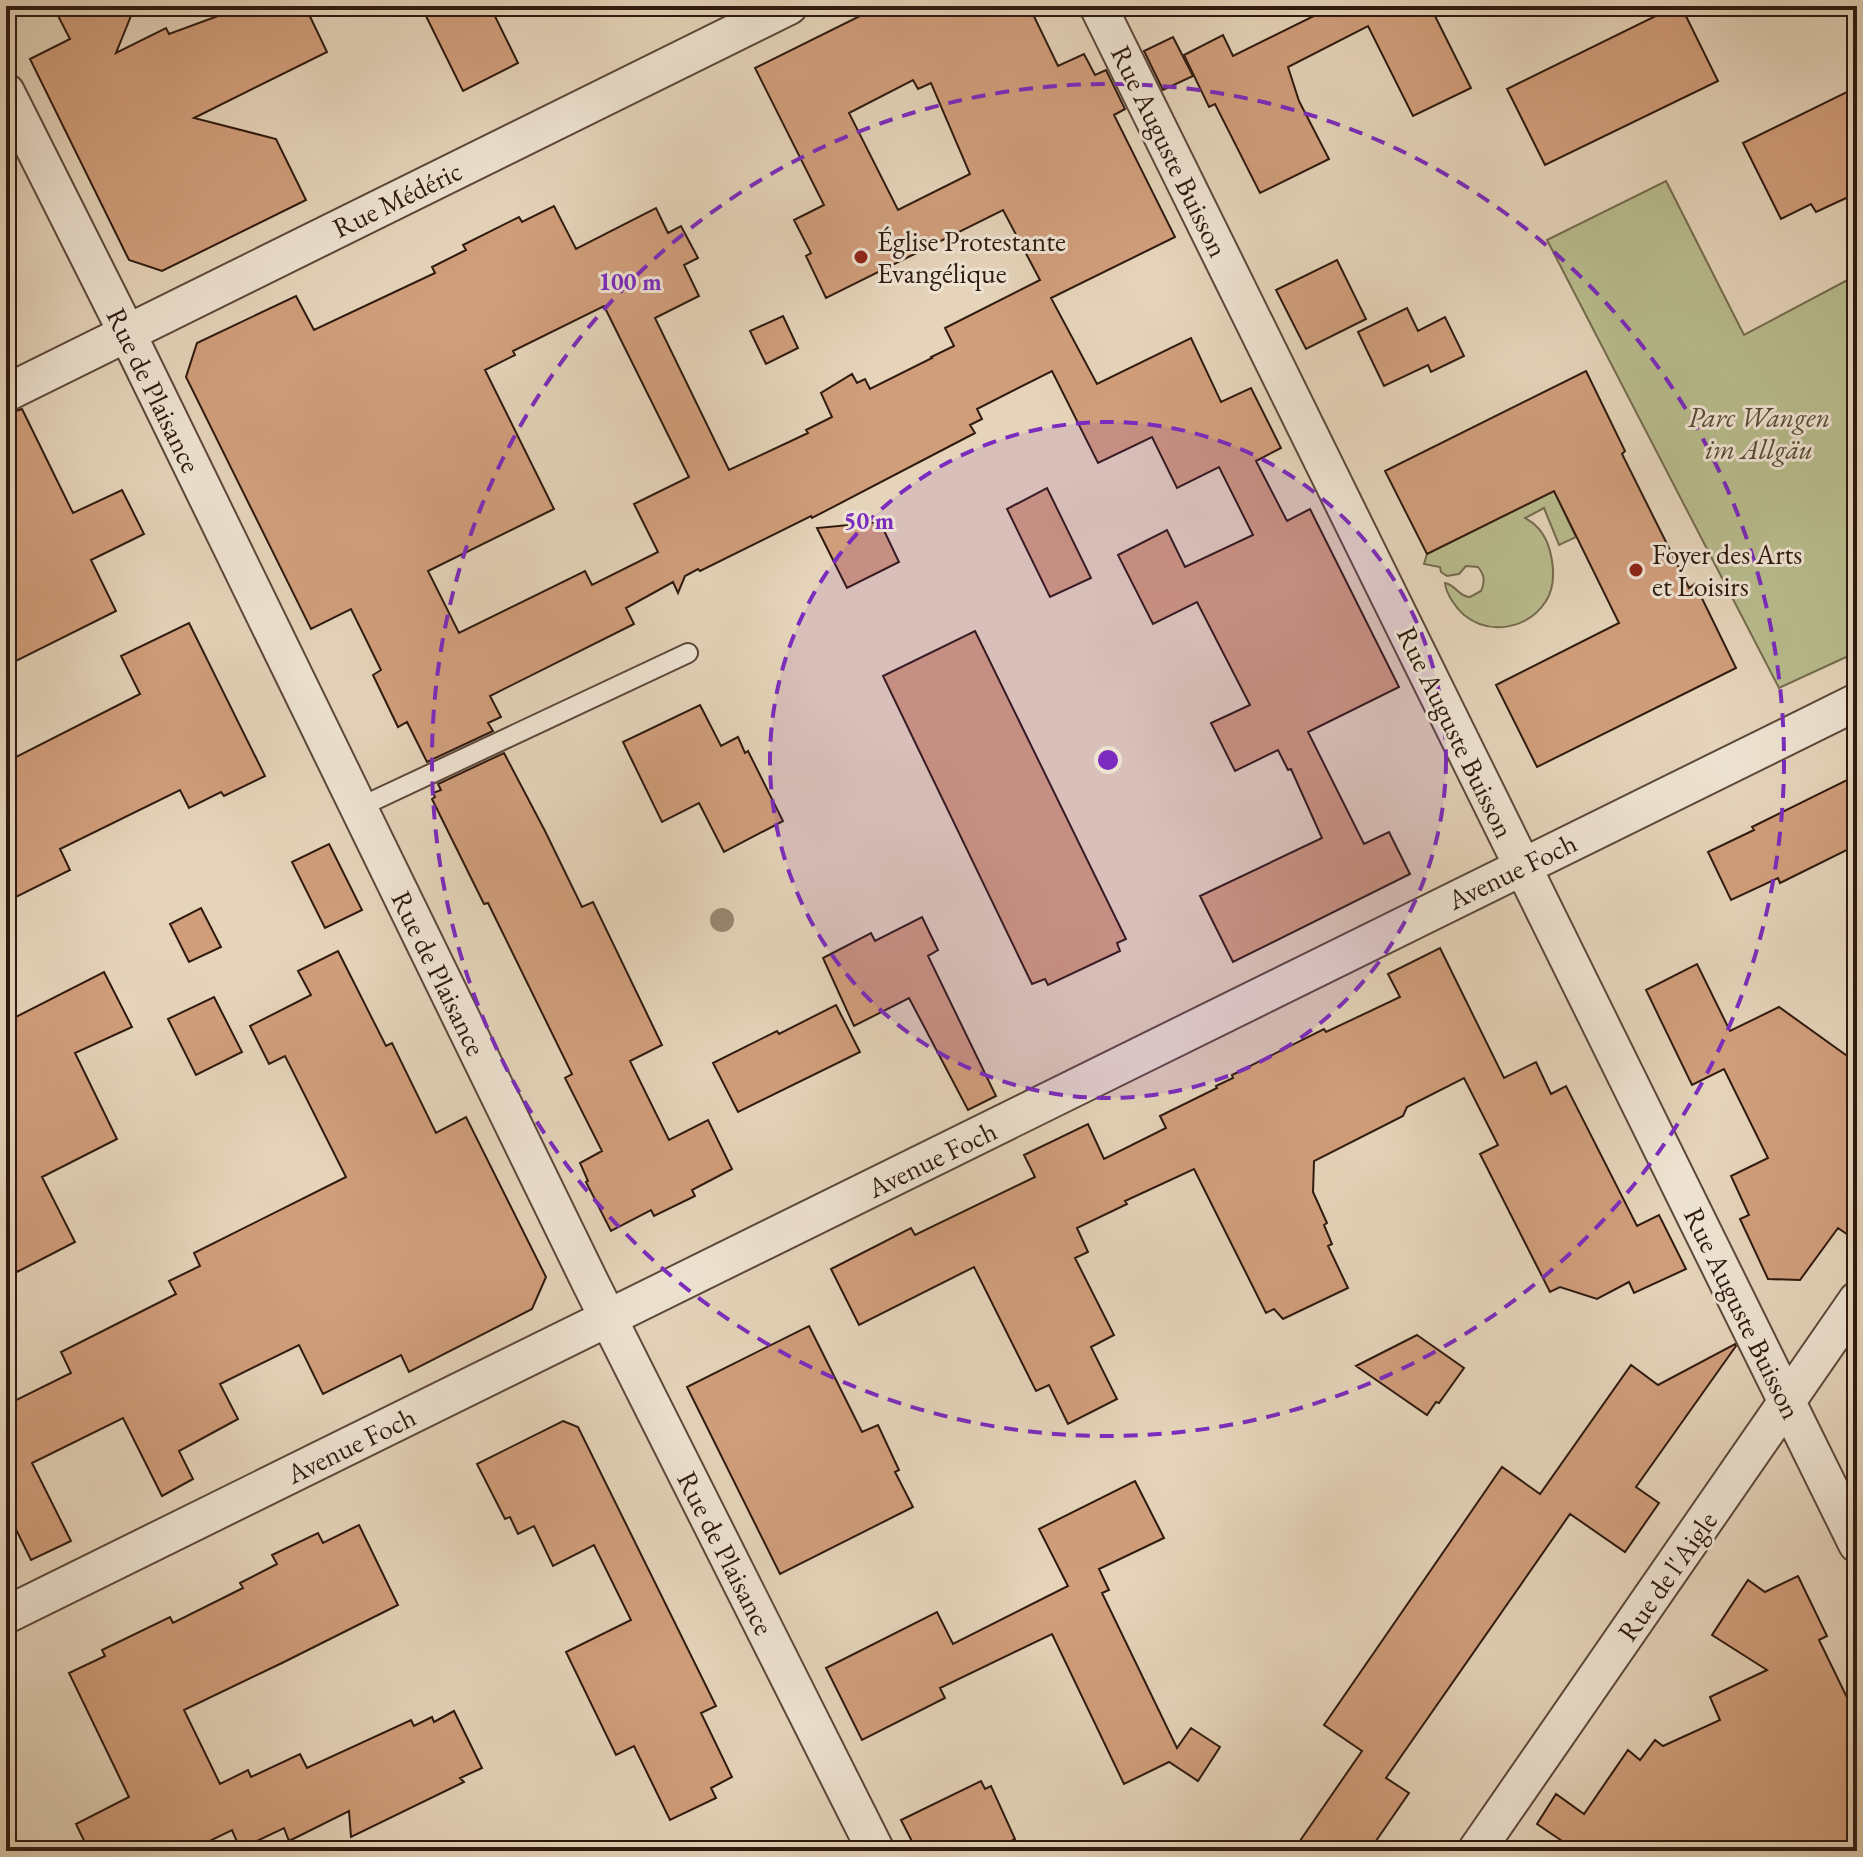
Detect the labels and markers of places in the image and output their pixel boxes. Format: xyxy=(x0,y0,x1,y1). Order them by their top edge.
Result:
place label: Église Protestante Evangélique xyxy=(877,223,1066,291)
marker: Église Protestante Evangélique xyxy=(852,248,870,266)
place label: Foyer des Arts et Loisirs xyxy=(1652,536,1802,604)
marker: Foyer des Arts et Loisirs xyxy=(1627,561,1645,579)
centre of rings xyxy=(1094,746,1122,774)

